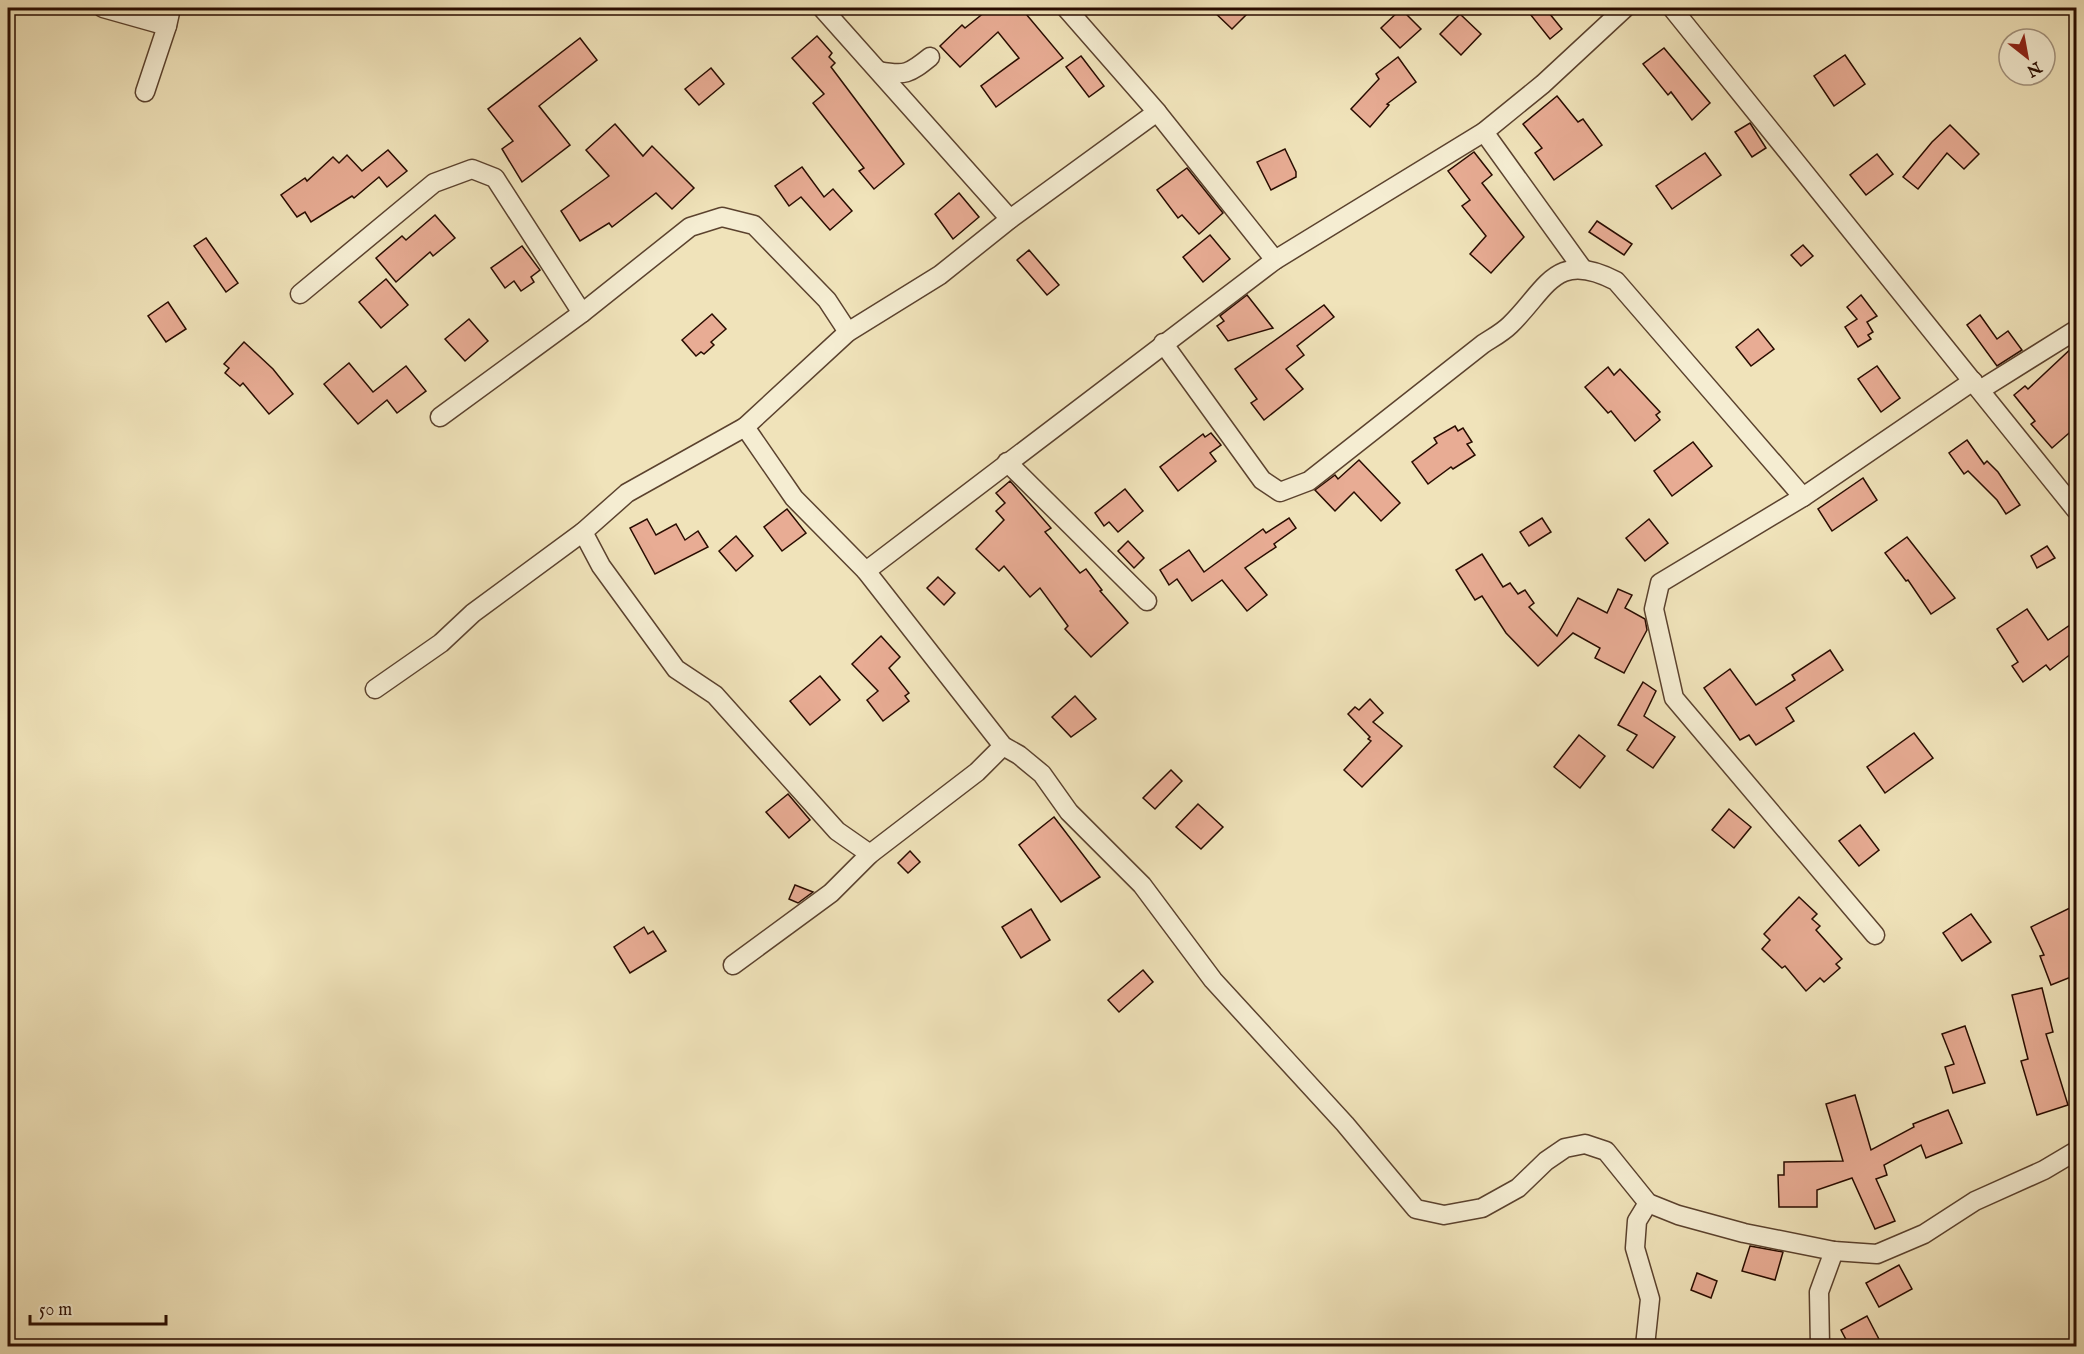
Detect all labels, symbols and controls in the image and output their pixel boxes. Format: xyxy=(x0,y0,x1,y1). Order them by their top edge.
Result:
north arrow xyxy=(1997,27,2057,87)
text: N xyxy=(2022,55,2046,80)
scale bar xyxy=(30,1288,166,1326)
text: 50 m xyxy=(39,1299,72,1322)

